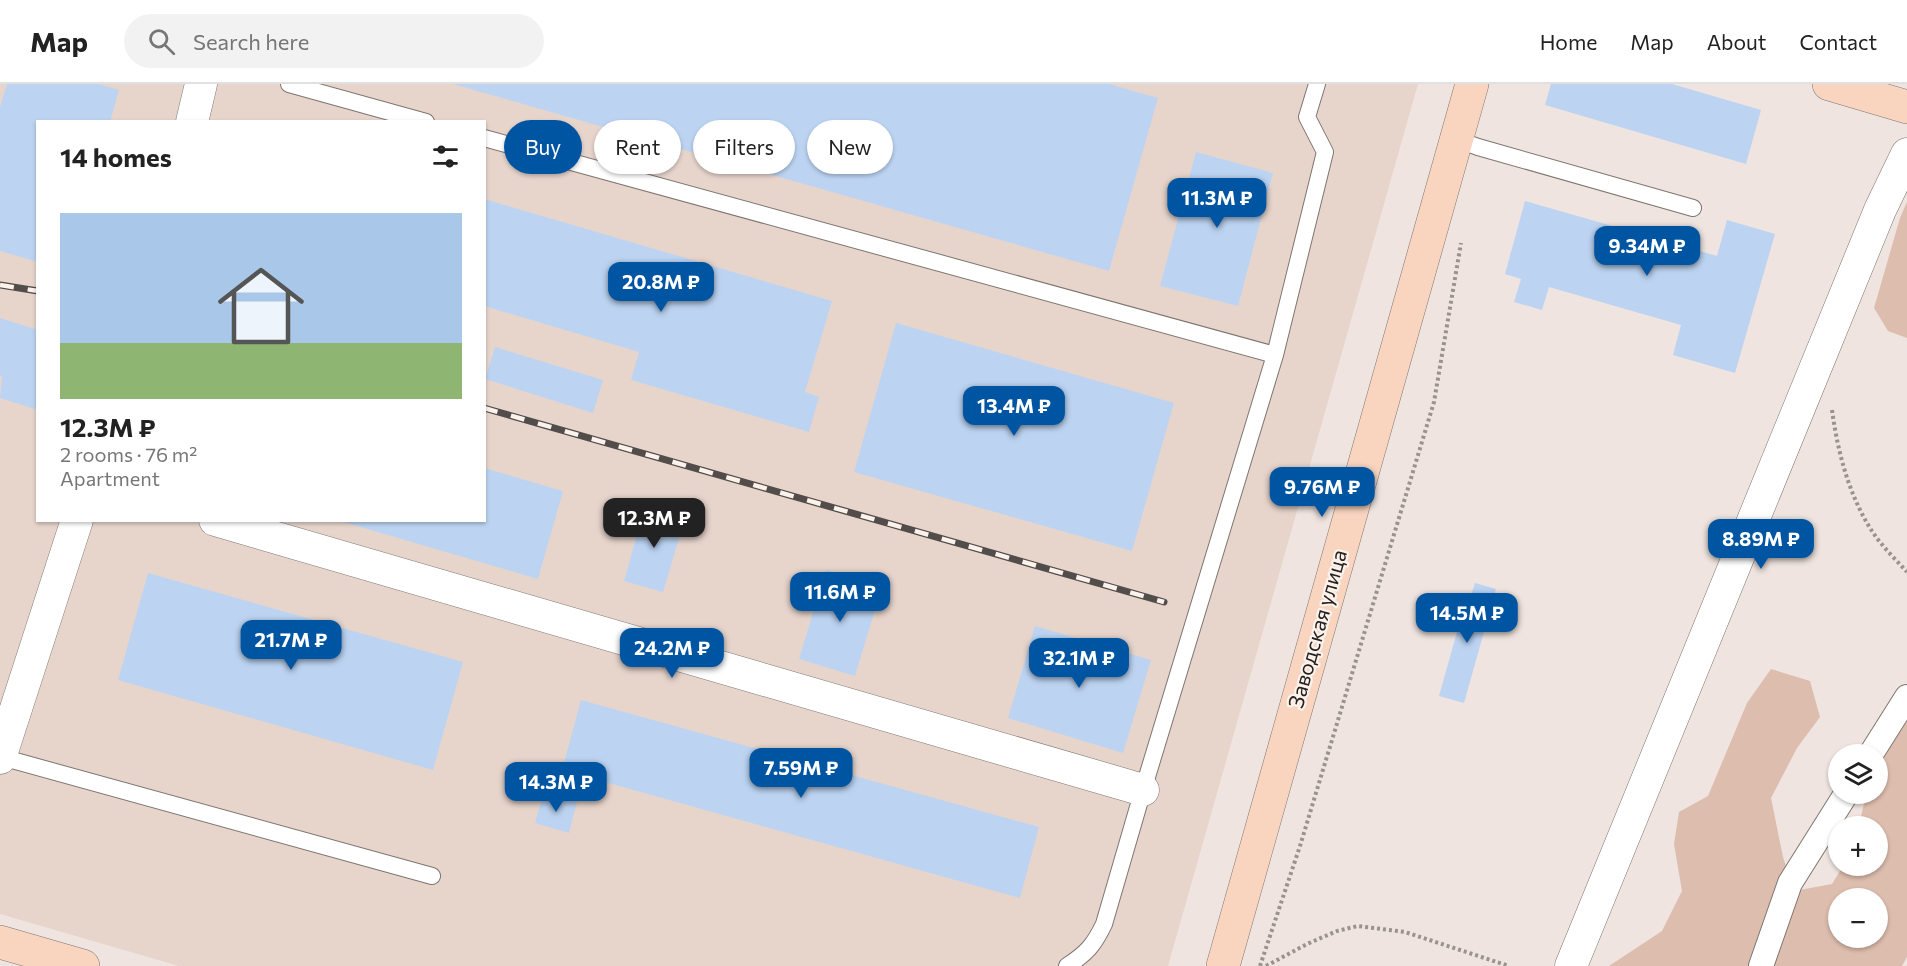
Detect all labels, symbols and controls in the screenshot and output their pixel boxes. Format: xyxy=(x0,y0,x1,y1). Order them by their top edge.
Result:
search box xyxy=(124,14,544,68)
text: Map xyxy=(30,24,88,58)
icon: search xyxy=(145,25,178,58)
text: Search here xyxy=(193,28,309,55)
text: Home xyxy=(1540,29,1597,54)
text: Map xyxy=(1630,29,1674,54)
text: About xyxy=(1707,29,1766,54)
text: Contact xyxy=(1799,29,1877,54)
chip: Buy xyxy=(504,120,582,174)
chip: Rent xyxy=(594,120,681,174)
chip: Filters xyxy=(693,120,795,174)
chip: New xyxy=(807,120,893,174)
icon: filters xyxy=(429,140,462,173)
text: 14 homes xyxy=(60,141,172,172)
pin: 11.3M ₽ xyxy=(1162,178,1272,229)
text: 11.3M ₽ xyxy=(1181,185,1253,209)
pin: 9.34M ₽ xyxy=(1592,226,1702,277)
text: 9.34M ₽ xyxy=(1608,233,1686,257)
icon: home xyxy=(207,252,315,360)
pin: 20.8M ₽ xyxy=(606,262,716,313)
text: 20.8M ₽ xyxy=(622,269,700,293)
pin: 13.4M ₽ xyxy=(959,386,1069,437)
text: 13.4M ₽ xyxy=(977,393,1051,417)
text: 12.3M ₽ xyxy=(60,411,156,442)
text: 2 rooms · 76 m² xyxy=(60,442,197,466)
text: Apartment xyxy=(60,466,160,490)
pin: 9.76M ₽ xyxy=(1267,467,1377,518)
text: 9.76M ₽ xyxy=(1284,474,1360,498)
pin: 12.3M ₽ xyxy=(599,498,709,549)
text: 12.3M ₽ xyxy=(617,505,691,529)
pin: 8.89M ₽ xyxy=(1706,519,1816,570)
text: 8.89M ₽ xyxy=(1722,526,1800,550)
street label: Заводская улица xyxy=(1282,546,1351,711)
pin: 11.6M ₽ xyxy=(785,572,895,623)
text: 11.6M ₽ xyxy=(804,579,876,603)
pin: 14.5M ₽ xyxy=(1412,593,1522,644)
text: 14.5M ₽ xyxy=(1430,600,1504,624)
pin: 21.7M ₽ xyxy=(236,620,346,671)
text: 21.7M ₽ xyxy=(255,627,327,651)
pin: 24.2M ₽ xyxy=(617,628,727,679)
text: 24.2M ₽ xyxy=(634,635,710,659)
pin: 32.1M ₽ xyxy=(1024,638,1134,689)
text: 32.1M ₽ xyxy=(1043,645,1115,669)
map controls xyxy=(1828,744,1888,948)
button: layers xyxy=(1828,744,1888,804)
pin: 7.59M ₽ xyxy=(746,748,856,799)
text: 7.59M ₽ xyxy=(764,755,839,779)
pin: 14.3M ₽ xyxy=(501,762,611,813)
text: 14.3M ₽ xyxy=(519,769,593,793)
button: + xyxy=(1828,816,1888,876)
button: − xyxy=(1828,888,1888,948)

